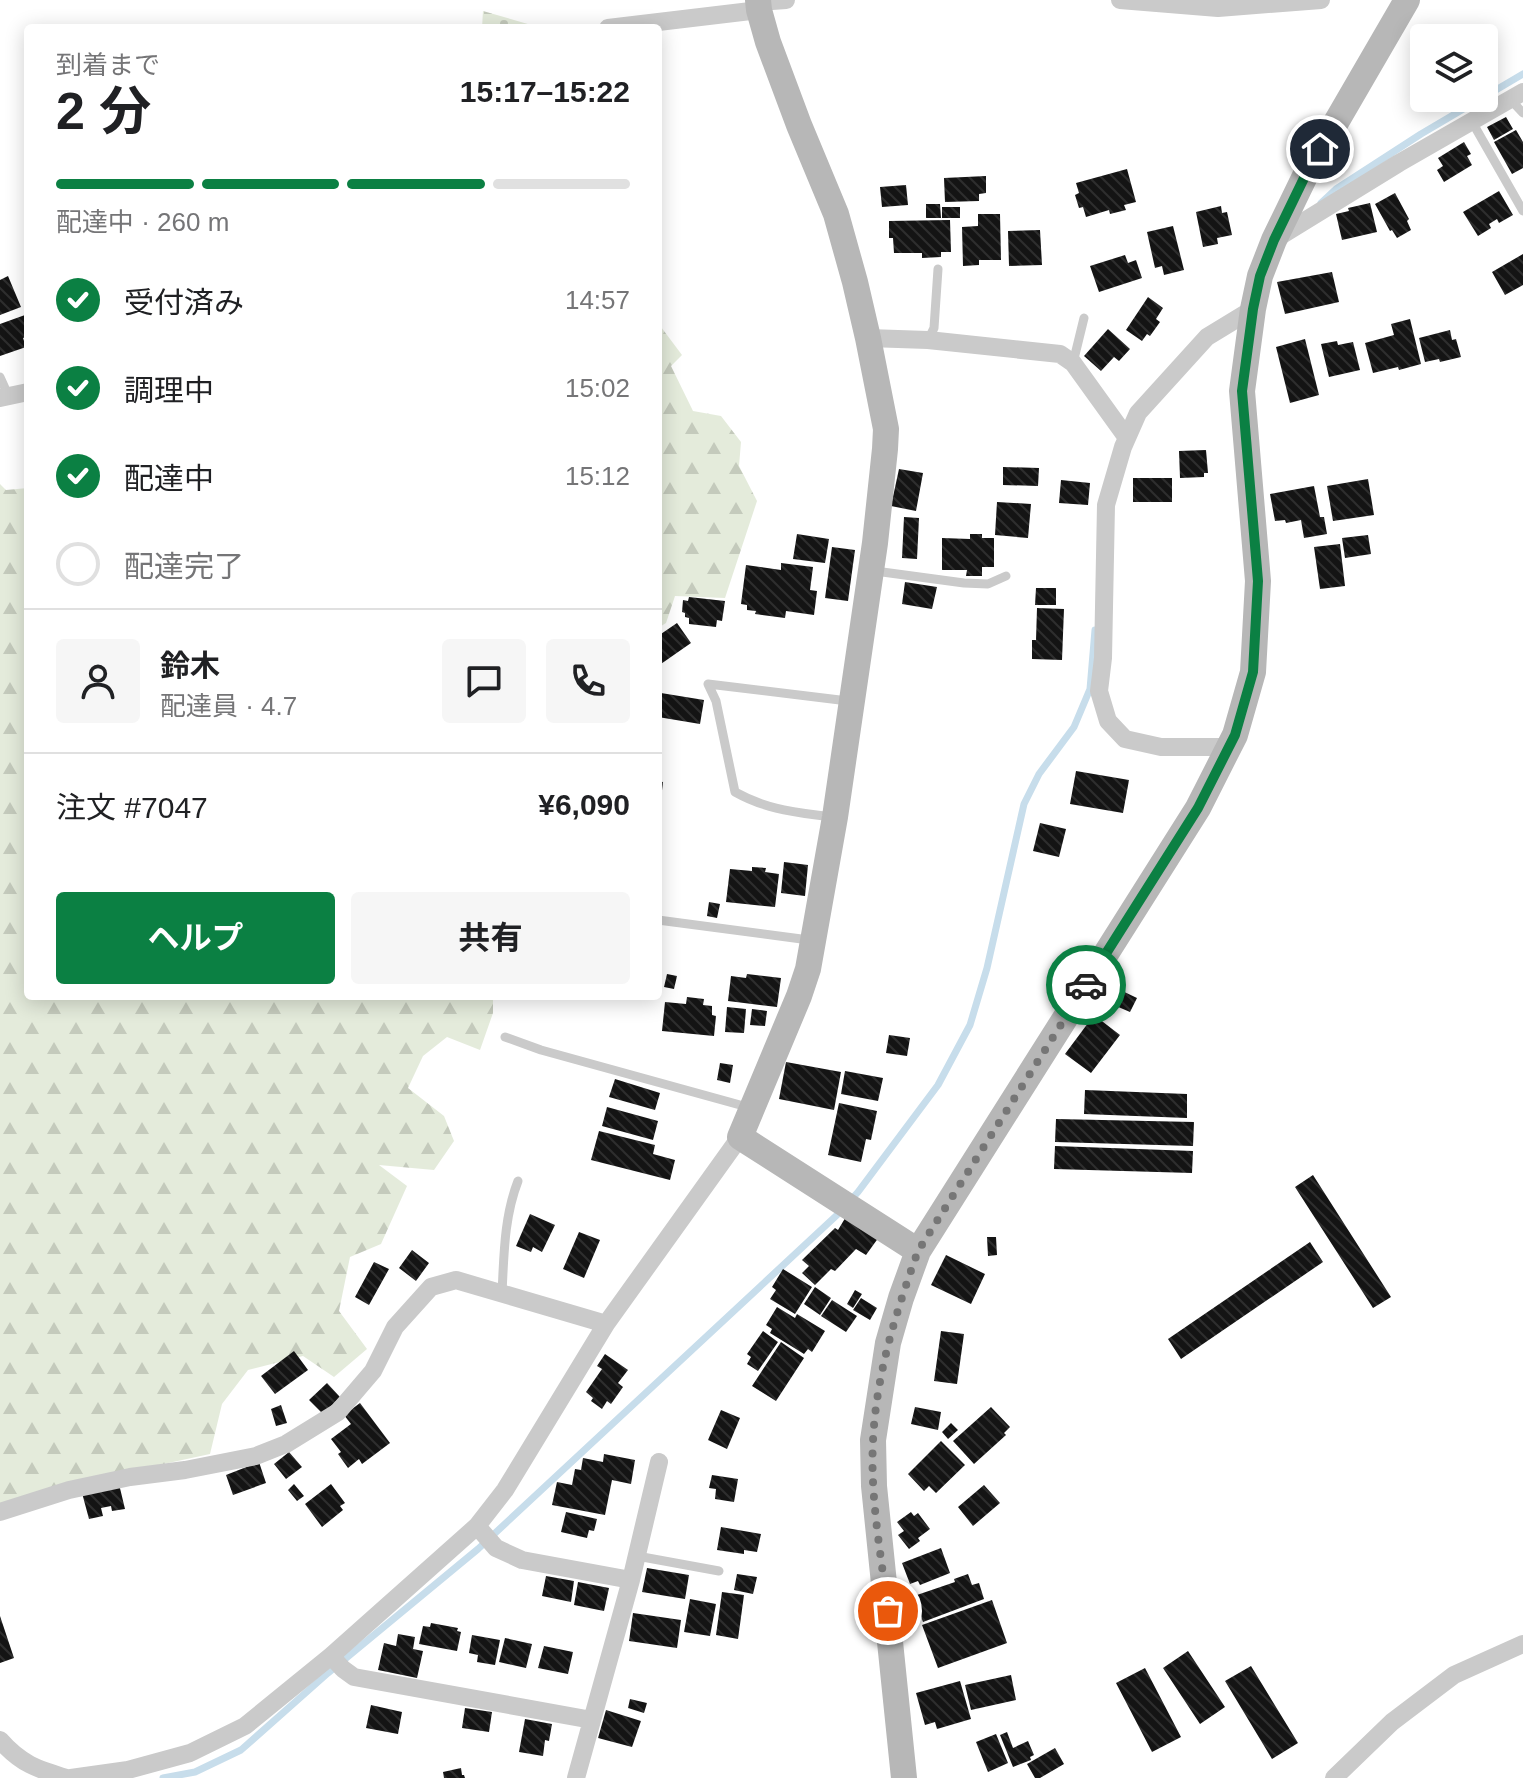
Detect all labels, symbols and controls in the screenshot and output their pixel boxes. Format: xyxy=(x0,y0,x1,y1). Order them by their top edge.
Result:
map controls xyxy=(1410,24,1498,112)
button: layers xyxy=(1410,24,1498,112)
text: 到着まで xyxy=(56,50,160,80)
text: 15:17–15:22 xyxy=(460,75,630,108)
text: 2 分 xyxy=(56,82,151,140)
pin xyxy=(1286,115,1354,183)
icon: home xyxy=(1298,127,1342,171)
text: 配達中 · 260 m xyxy=(56,207,229,237)
icon: check xyxy=(56,278,100,322)
text: 14:57 xyxy=(565,285,630,315)
text: 受付済み xyxy=(124,286,244,319)
icon: check xyxy=(56,366,100,410)
text: 15:02 xyxy=(565,373,630,403)
text: 調理中 xyxy=(124,374,214,407)
icon: check xyxy=(56,454,100,498)
text: 15:12 xyxy=(565,461,630,491)
text: 配達中 xyxy=(124,462,214,495)
text: 配達完了 xyxy=(124,550,244,583)
button: person xyxy=(56,639,140,723)
button: chat xyxy=(442,639,526,723)
button: phone xyxy=(546,639,630,723)
text: 鈴木 xyxy=(160,649,220,682)
text: 配達員 · 4.7 xyxy=(160,691,297,721)
text: ¥6,090 xyxy=(538,788,630,821)
text: 注文 #7047 xyxy=(56,791,208,824)
button: ヘルプ xyxy=(56,892,335,984)
button: 共有 xyxy=(351,892,630,984)
courier xyxy=(1046,945,1126,1025)
icon: car xyxy=(1064,963,1108,1007)
pin xyxy=(854,1577,922,1645)
icon: bag xyxy=(866,1589,910,1633)

